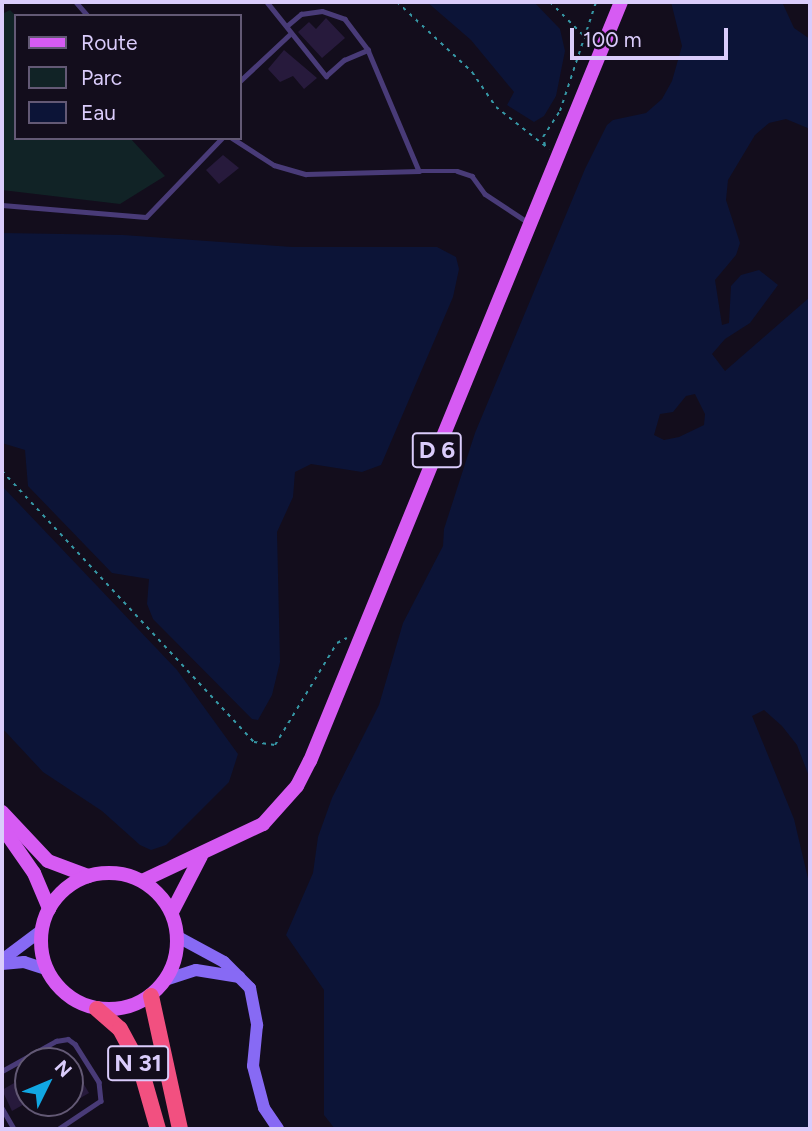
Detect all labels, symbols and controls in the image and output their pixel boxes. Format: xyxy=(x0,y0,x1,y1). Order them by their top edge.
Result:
legend xyxy=(14,14,242,140)
scale bar xyxy=(574,14,732,58)
text: 100 m xyxy=(583,27,642,52)
text: Route xyxy=(81,30,137,55)
text: Parc xyxy=(81,65,122,90)
text: Eau xyxy=(81,100,116,125)
road number: D 6 xyxy=(411,430,463,471)
road number: N 31 xyxy=(106,1042,170,1084)
north arrow xyxy=(14,1047,84,1117)
text: N xyxy=(50,1055,77,1082)

